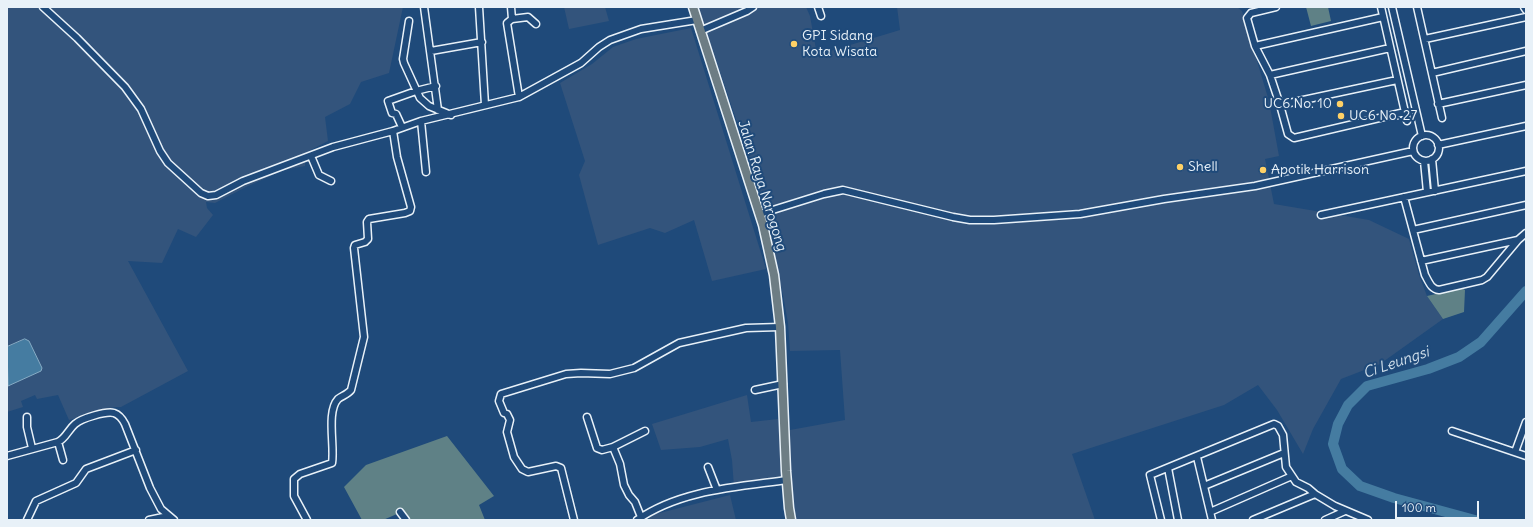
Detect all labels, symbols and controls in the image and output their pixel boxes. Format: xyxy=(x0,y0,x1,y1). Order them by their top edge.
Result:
place label: GPI Sidang Kota Wisata xyxy=(802,28,877,60)
marker: GPI Sidang Kota Wisata xyxy=(789,39,799,49)
place label: UC6 No. 10 xyxy=(1263,96,1332,112)
marker: UC6 No. 10 xyxy=(1335,99,1345,109)
place label: UC6 No. 27 xyxy=(1349,108,1417,124)
marker: UC6 No. 27 xyxy=(1336,111,1346,121)
street label: Jalan Raya Narogong xyxy=(734,118,790,254)
place label: Shell xyxy=(1188,159,1218,175)
marker: Shell xyxy=(1175,162,1185,172)
place label: Apotik Harrison xyxy=(1271,162,1369,178)
marker: Apotik Harrison xyxy=(1258,165,1268,175)
water label: Ci Leungsi xyxy=(1361,343,1431,383)
scale bar xyxy=(1397,493,1481,519)
text: 100 m xyxy=(1402,500,1436,515)

